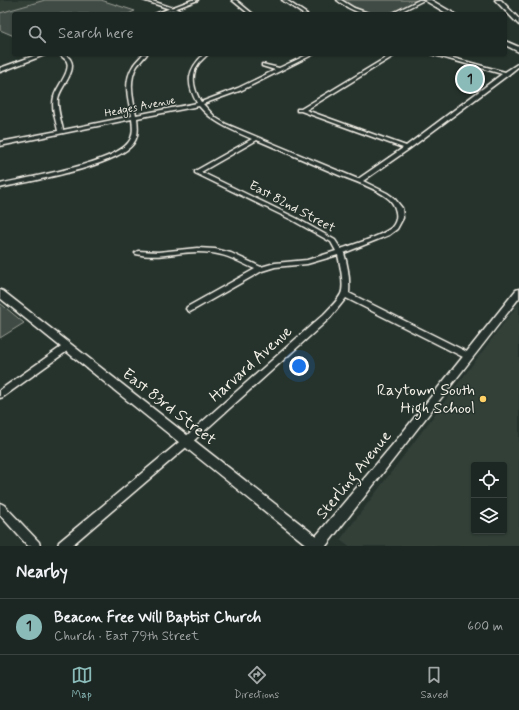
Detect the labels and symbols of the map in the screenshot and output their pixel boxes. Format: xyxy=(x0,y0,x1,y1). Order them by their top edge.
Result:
pin: 1 xyxy=(457,64,483,94)
street label: Hedges Avenue xyxy=(103,93,177,122)
street label: East 82nd Street xyxy=(246,177,338,237)
street label: Harvard Avenue xyxy=(205,321,297,407)
your location xyxy=(289,356,309,376)
street label: East 83rd Street xyxy=(118,364,221,451)
place label: Raytown South High School xyxy=(377,380,475,420)
marker: Raytown South High School xyxy=(478,394,488,404)
street label: Sterling Avenue xyxy=(312,426,397,524)

